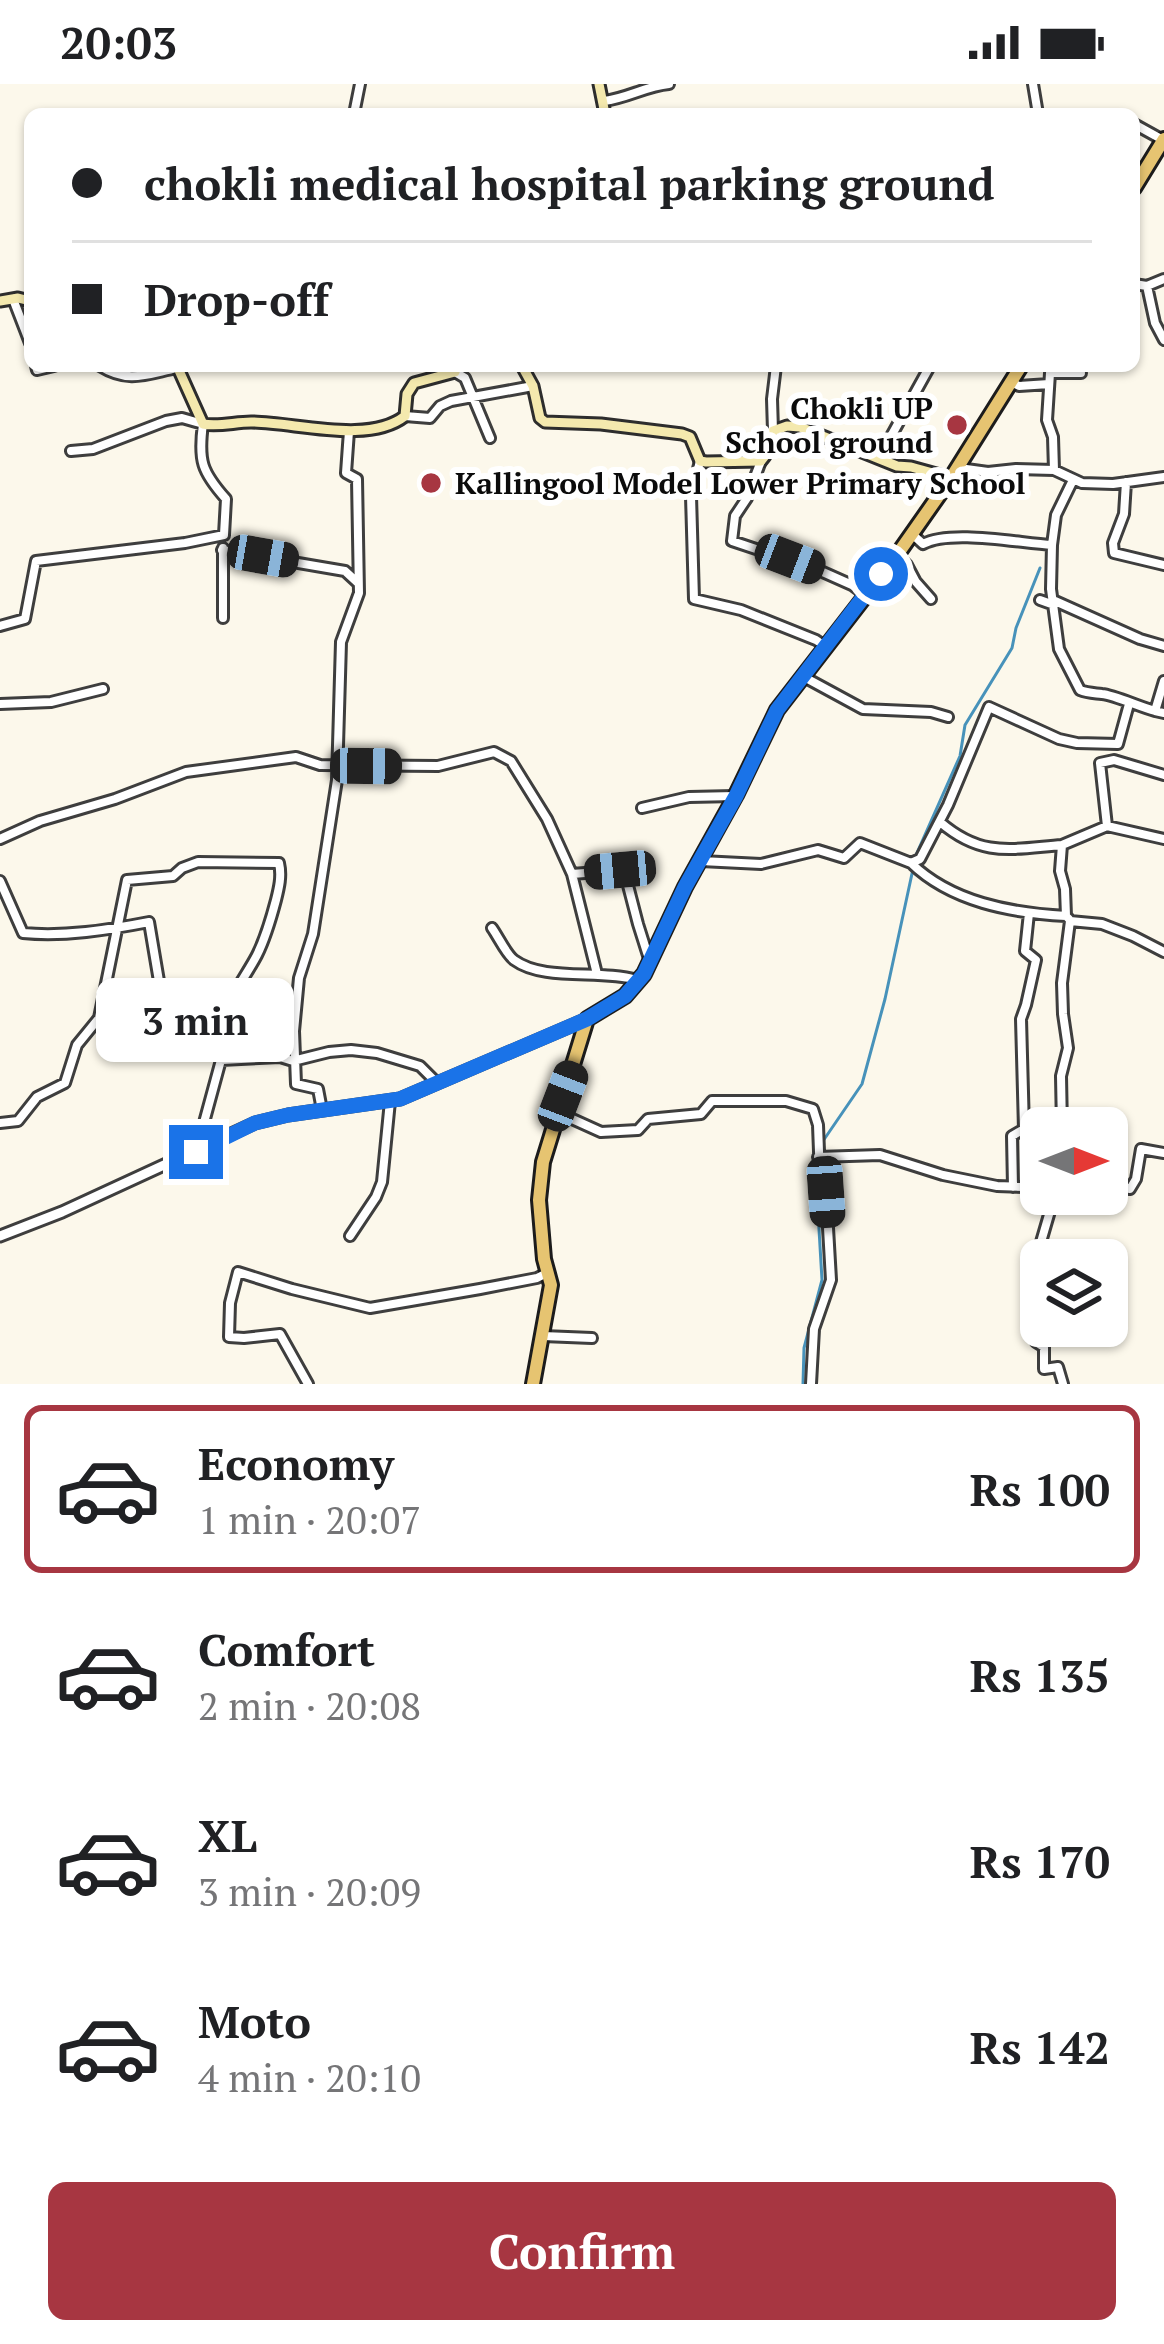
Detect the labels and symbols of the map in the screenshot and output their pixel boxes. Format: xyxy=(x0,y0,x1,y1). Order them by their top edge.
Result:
place label: Chokli UP School ground xyxy=(725,388,933,462)
marker: Chokli UP School ground xyxy=(944,412,970,438)
place label: Kallingool Model Lower Primary School xyxy=(455,463,1026,503)
marker: Kallingool Model Lower Primary School xyxy=(418,470,444,496)
car xyxy=(750,529,830,589)
car xyxy=(224,532,302,580)
route start xyxy=(854,547,908,601)
car xyxy=(330,747,402,785)
car xyxy=(583,849,657,891)
callout: 3 min xyxy=(97,978,295,1062)
car xyxy=(533,1056,593,1136)
north arrow xyxy=(1020,1107,1128,1215)
route end xyxy=(169,1125,223,1179)
car xyxy=(806,1155,846,1229)

